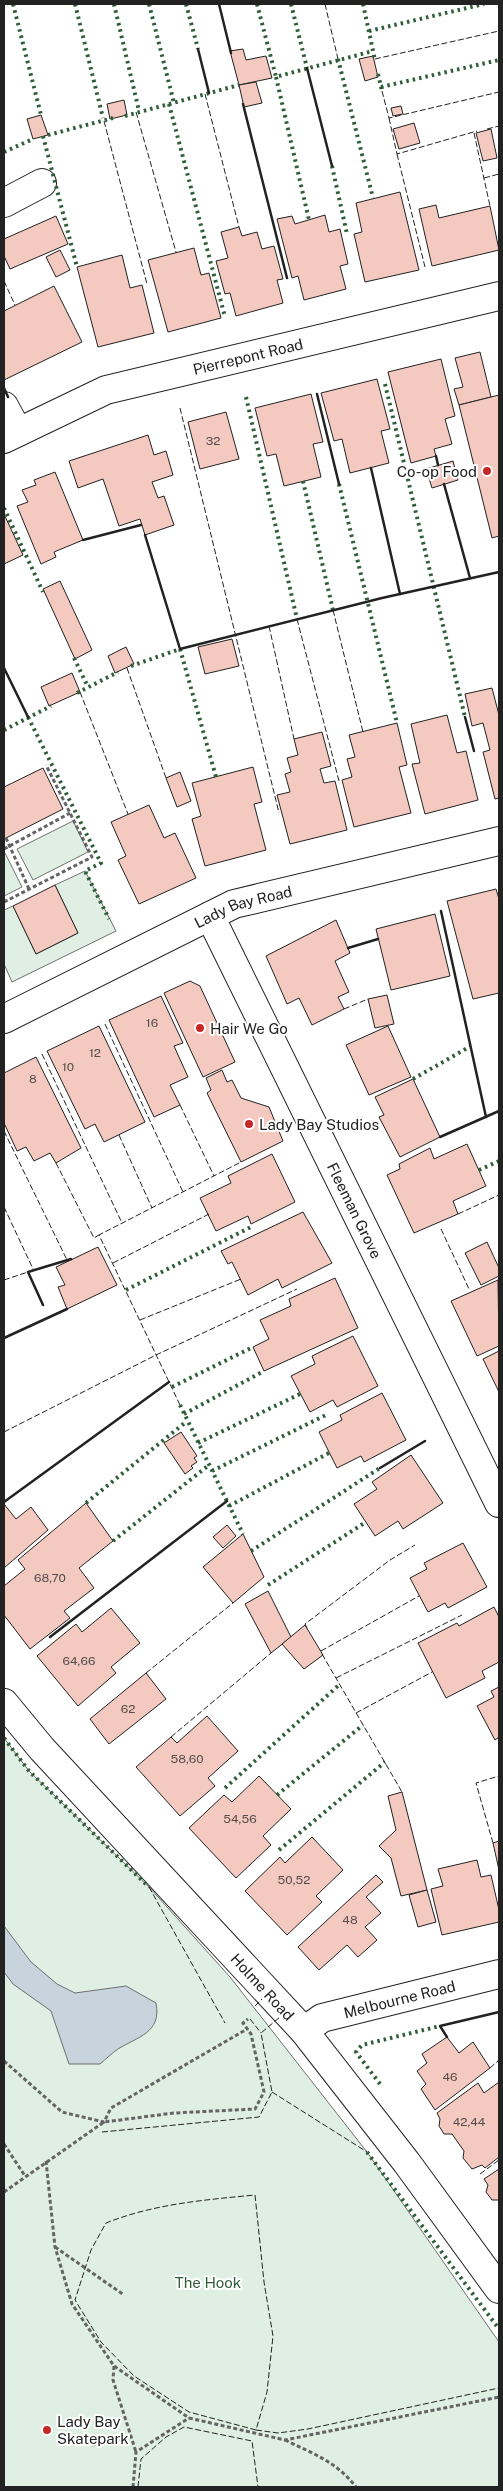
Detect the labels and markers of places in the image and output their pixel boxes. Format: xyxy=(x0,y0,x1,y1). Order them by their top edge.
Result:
place label: Co-op Food xyxy=(397,463,477,480)
marker: Co-op Food xyxy=(481,465,493,477)
place label: Hair We Go xyxy=(210,1020,288,1037)
marker: Hair We Go xyxy=(194,1022,206,1034)
place label: Lady Bay Studios xyxy=(259,1116,379,1133)
marker: Lady Bay Studios xyxy=(243,1118,255,1130)
place label: Lady Bay Skatepark xyxy=(57,2413,129,2447)
marker: Lady Bay Skatepark xyxy=(41,2424,53,2436)

